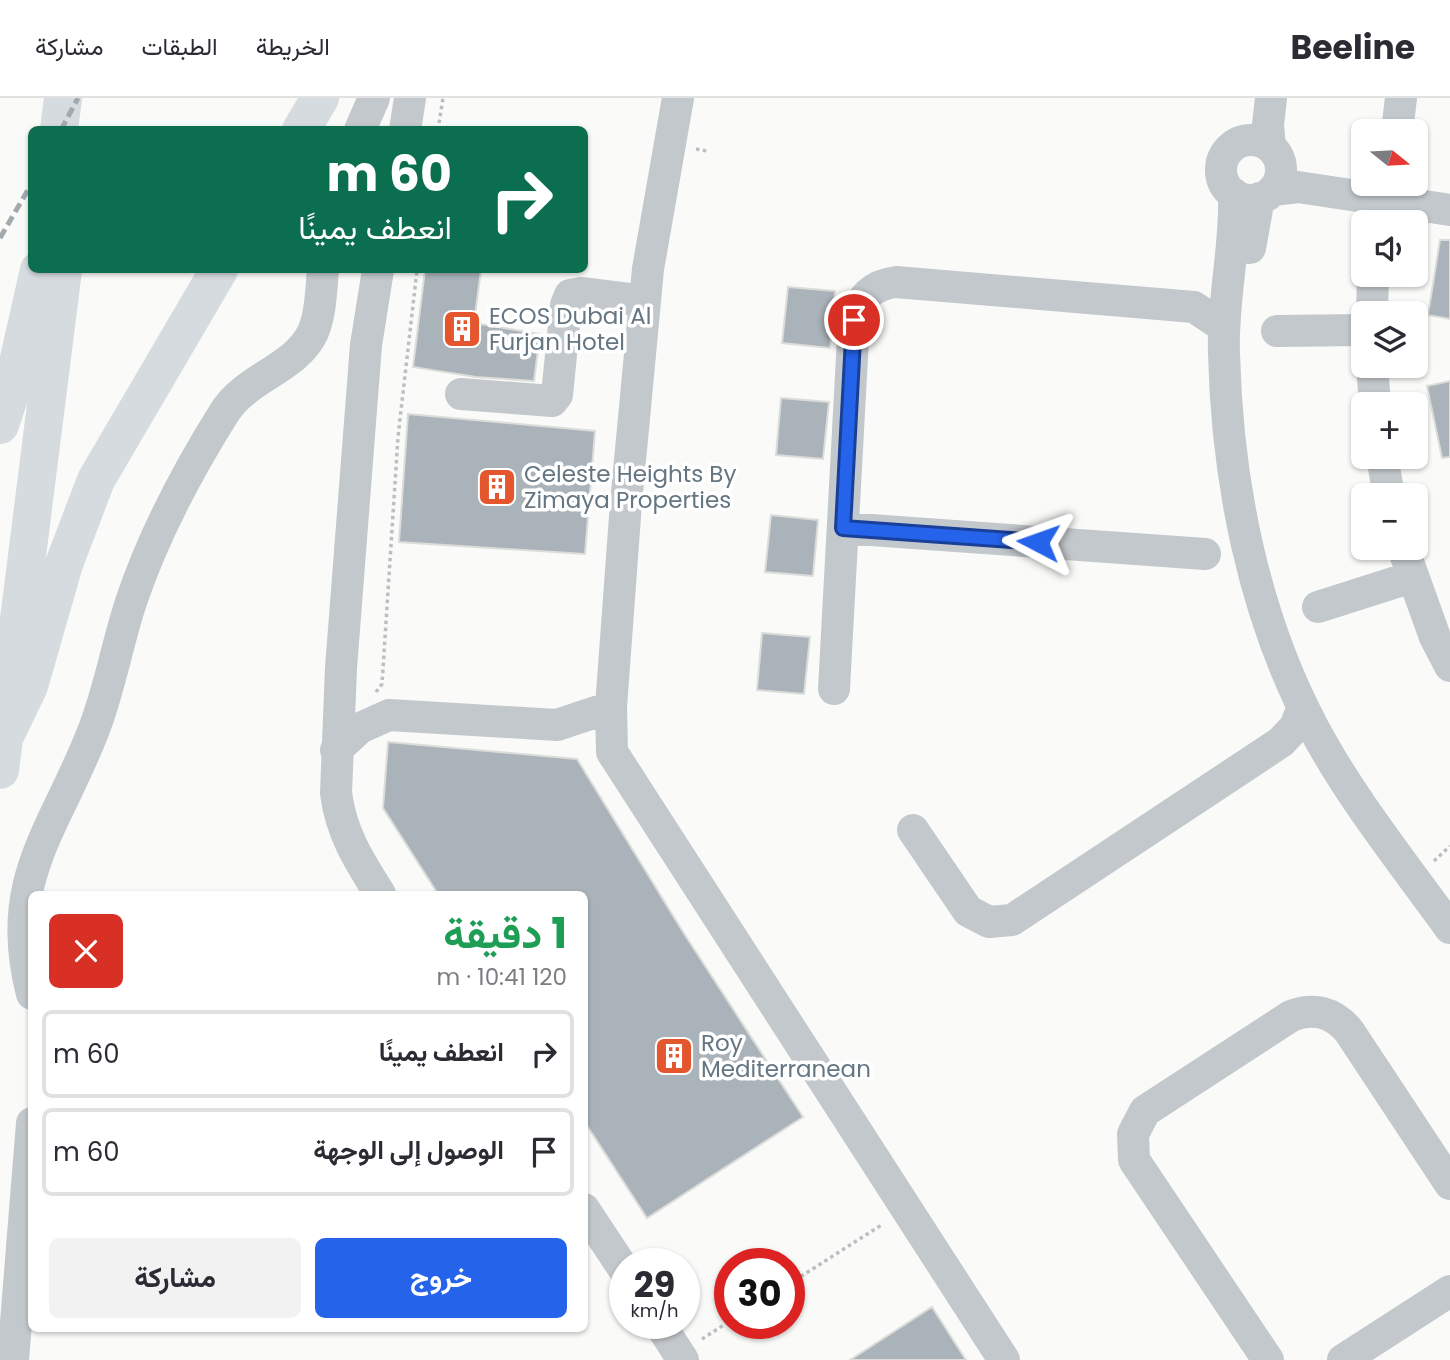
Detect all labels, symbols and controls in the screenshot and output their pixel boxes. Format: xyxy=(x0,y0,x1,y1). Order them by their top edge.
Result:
text: Beeline xyxy=(1291,24,1415,71)
text: مشاركة xyxy=(35,30,103,63)
text: الطبقات xyxy=(141,30,218,63)
text: الخريطة xyxy=(256,30,330,63)
north arrow xyxy=(1351,119,1428,196)
map controls xyxy=(1351,119,1428,560)
text: 60 m xyxy=(327,140,452,208)
icon: right xyxy=(476,154,567,245)
text: انعطف يمينًا xyxy=(298,205,452,250)
button: sound xyxy=(1351,210,1428,287)
pin xyxy=(824,290,884,350)
place label: ECOS Dubai Al Furjan Hotel xyxy=(489,300,651,358)
icon: arrive xyxy=(835,301,873,339)
button: layers xyxy=(1351,301,1428,378)
building icon: ECOS Dubai Al Furjan Hotel xyxy=(441,308,483,350)
button: + xyxy=(1351,392,1428,469)
place label: Celeste Heights By Zimaya Properties xyxy=(524,458,736,516)
building icon: Celeste Heights By Zimaya Properties xyxy=(476,466,518,508)
button: − xyxy=(1351,483,1428,560)
position arrow xyxy=(1001,505,1075,579)
text: 1 دقيقة xyxy=(443,904,567,963)
button: close xyxy=(49,914,123,988)
text: 120 m · 10:41 xyxy=(436,961,567,993)
place label: Roy Mediterranean xyxy=(701,1027,871,1085)
text: انعطف يمينًا xyxy=(379,1034,504,1070)
icon: right xyxy=(525,1035,563,1073)
building icon: Roy Mediterranean xyxy=(653,1035,695,1077)
text: 60 m xyxy=(53,1036,120,1072)
text: الوصول إلى الوجهة xyxy=(313,1132,504,1168)
icon: arrive xyxy=(525,1133,563,1171)
text: 60 m xyxy=(53,1134,120,1170)
button: مشاركة xyxy=(49,1238,301,1318)
button: خروج xyxy=(315,1238,567,1318)
speed limit sign: 30 xyxy=(714,1248,805,1339)
text: 29 xyxy=(634,1260,675,1309)
text: km/h xyxy=(631,1298,678,1323)

